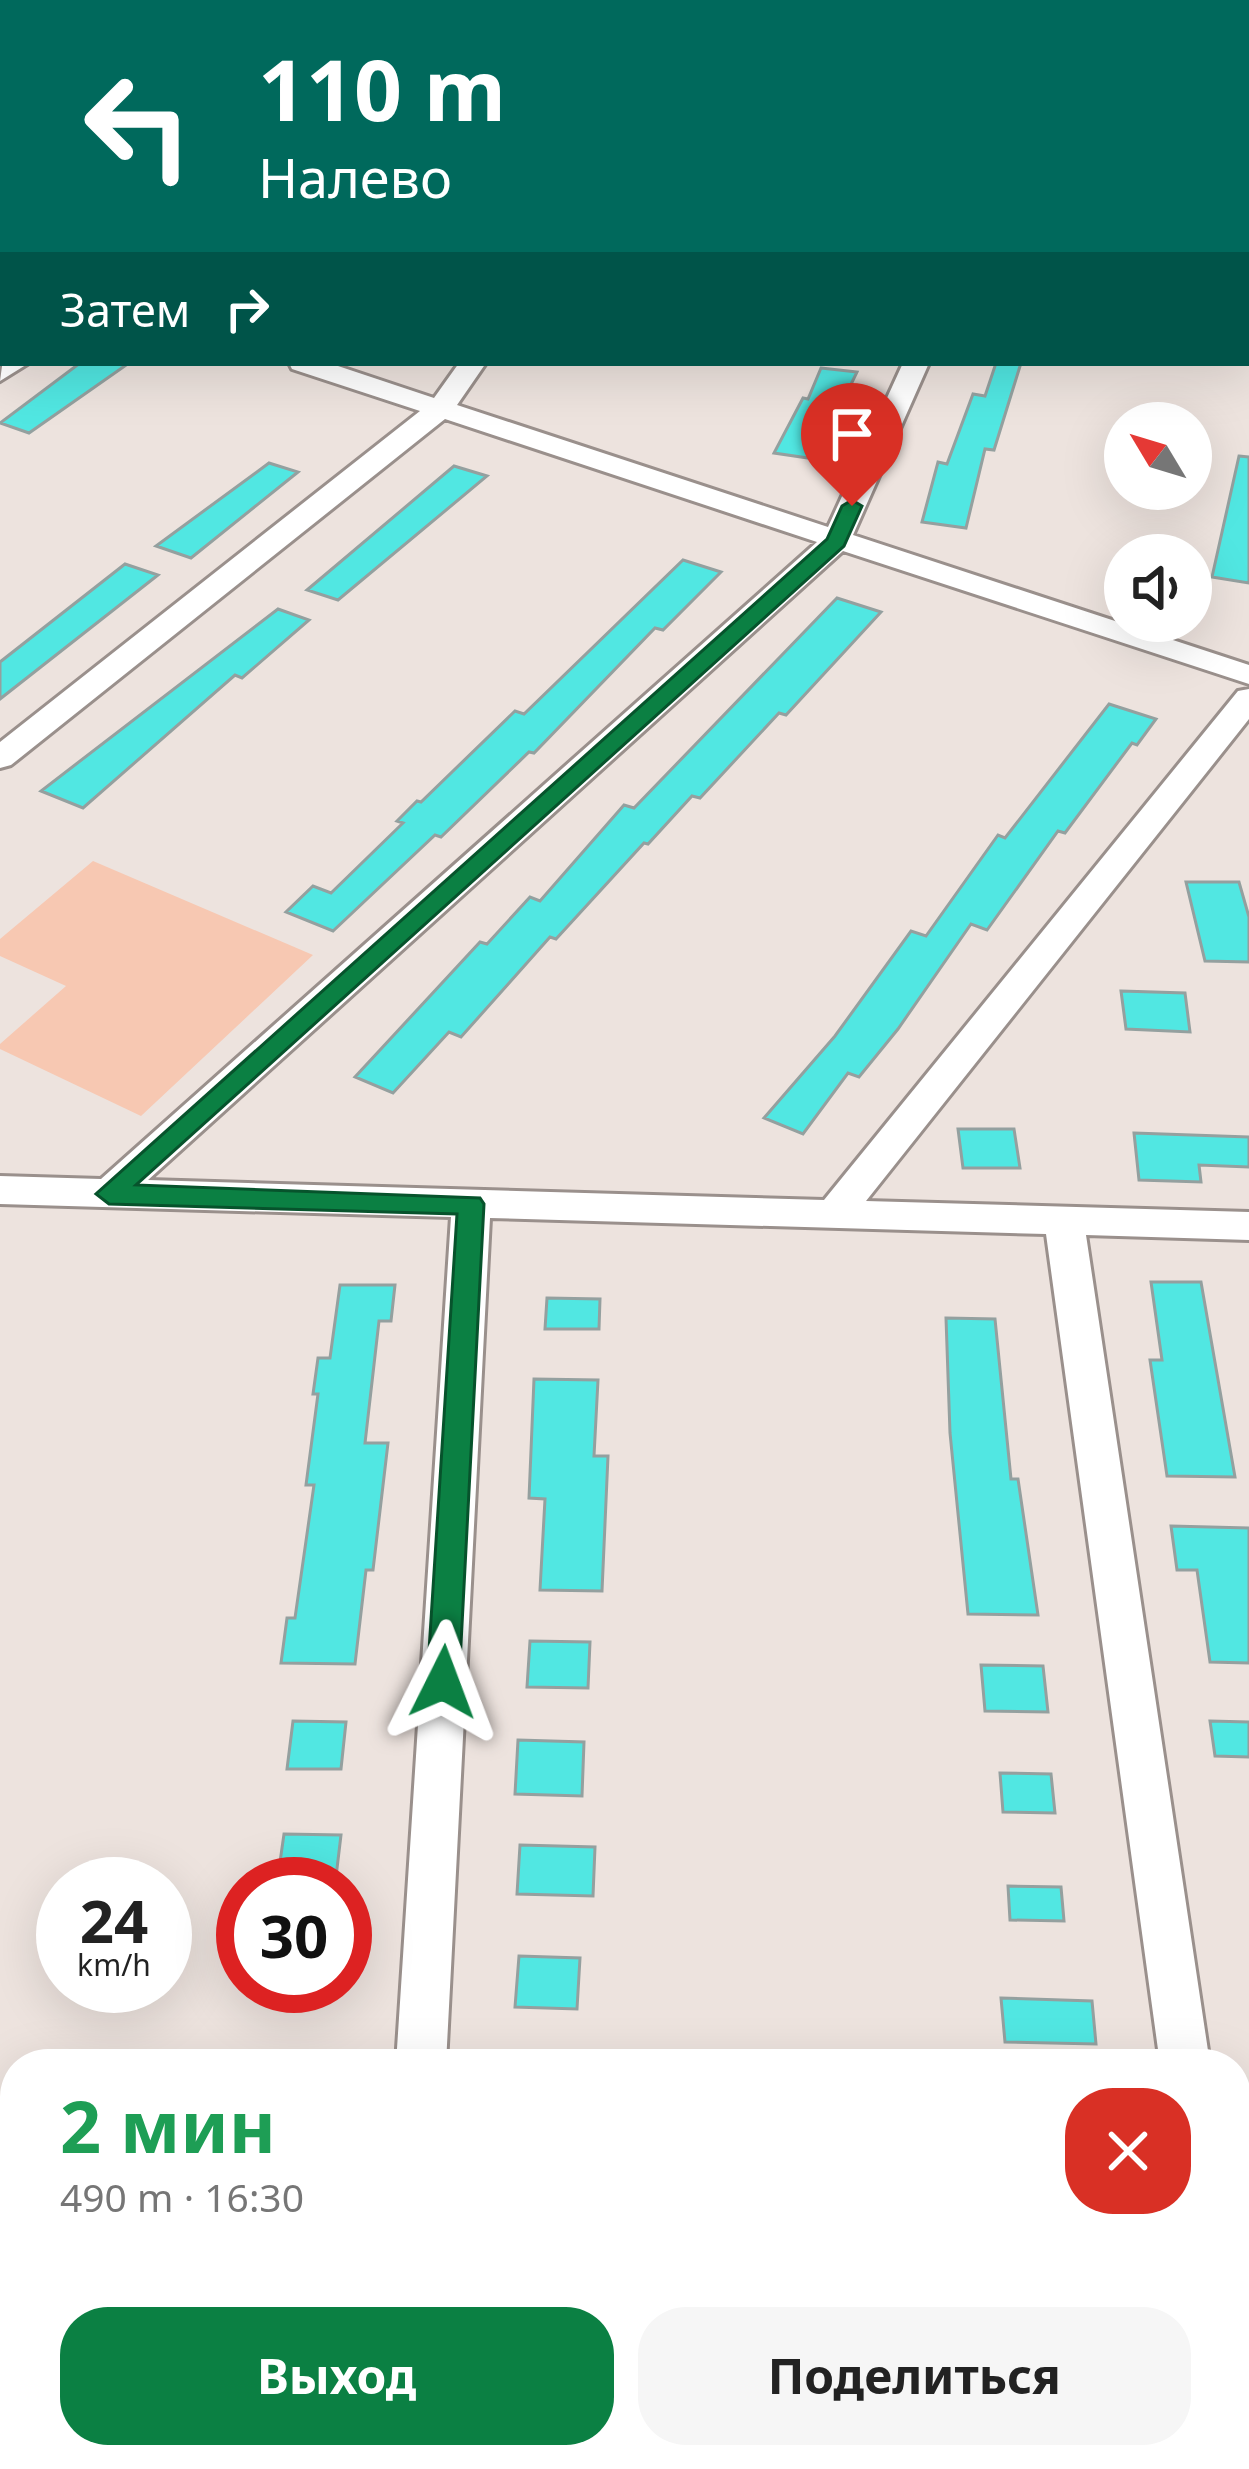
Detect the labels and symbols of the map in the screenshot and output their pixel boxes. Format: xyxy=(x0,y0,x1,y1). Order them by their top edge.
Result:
pin xyxy=(801,383,903,506)
north arrow xyxy=(1104,402,1212,510)
position arrow xyxy=(380,1619,506,1745)
speed limit sign: 30 xyxy=(216,1857,372,2013)

